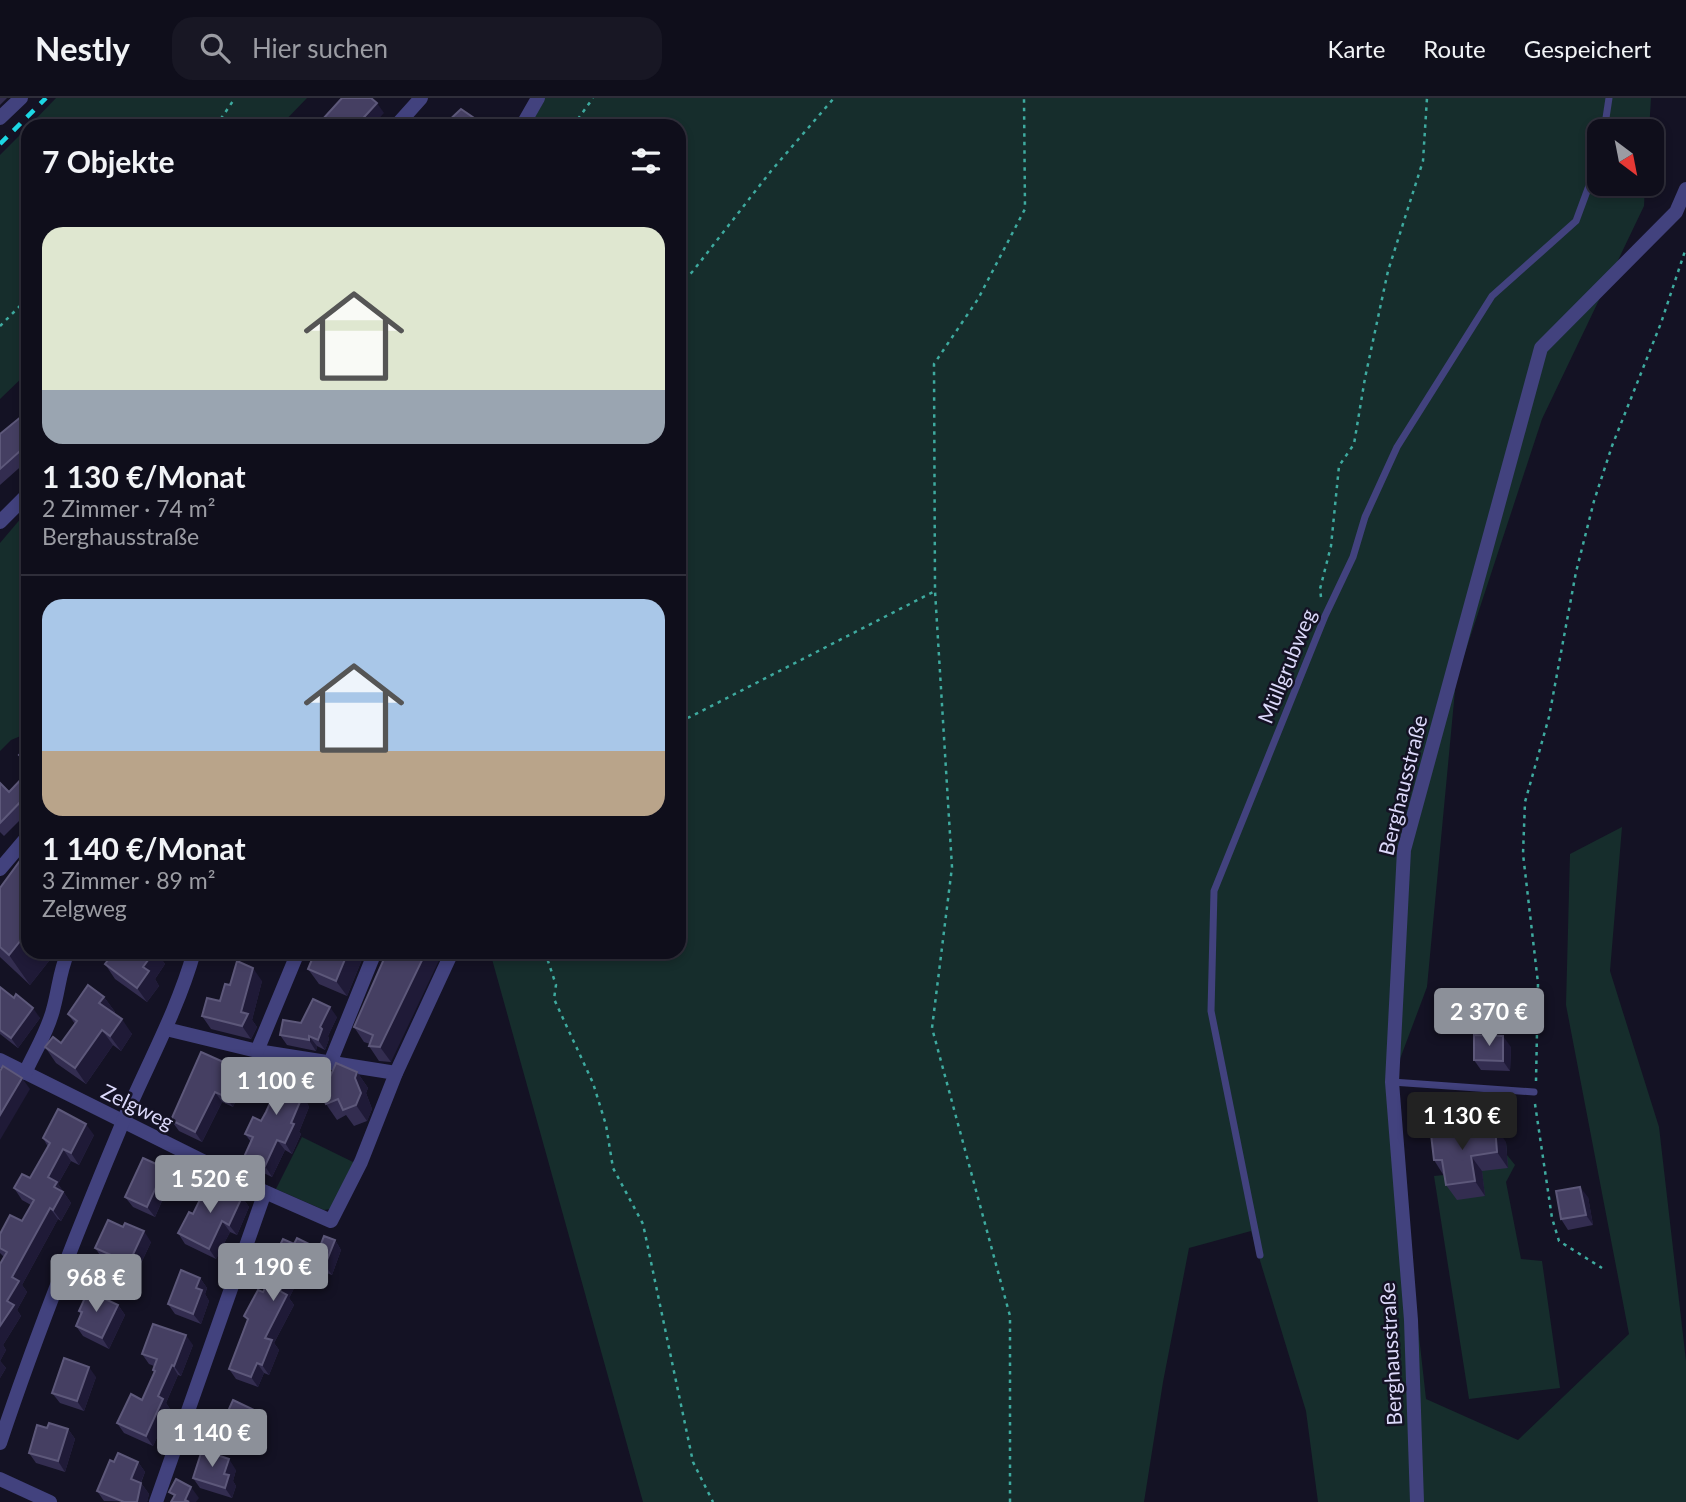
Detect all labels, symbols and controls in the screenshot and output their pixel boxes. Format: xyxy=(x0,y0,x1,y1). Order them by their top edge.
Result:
search box xyxy=(172,17,662,80)
text: Nestly xyxy=(35,28,130,68)
icon: search xyxy=(196,29,234,67)
text: Hier suchen xyxy=(252,32,388,64)
text: Karte xyxy=(1328,34,1385,63)
text: Route xyxy=(1423,34,1486,63)
text: Gespeichert xyxy=(1524,34,1651,63)
north arrow xyxy=(1587,119,1664,196)
map controls xyxy=(1587,119,1664,196)
icon: filters xyxy=(627,142,665,180)
text: 7 Objekte xyxy=(42,143,174,179)
icon: home xyxy=(291,273,417,399)
text: 1 130 €/Monat xyxy=(42,458,246,494)
text: 2 Zimmer · 74 m² xyxy=(42,494,215,522)
text: Berghausstraße xyxy=(42,522,199,550)
street label: Müllgrubweg xyxy=(1252,605,1320,727)
icon: home xyxy=(291,645,417,771)
street label: Berghausstraße xyxy=(1373,712,1431,858)
text: 1 140 €/Monat xyxy=(42,830,246,866)
text: 3 Zimmer · 89 m² xyxy=(42,866,215,894)
text: Zelgweg xyxy=(42,894,127,922)
pin: 2 370 € xyxy=(1424,988,1554,1048)
text: 2 370 € xyxy=(1450,997,1528,1025)
pin: 1 100 € xyxy=(211,1058,341,1117)
text: 1 100 € xyxy=(237,1066,315,1094)
street label: Zelgweg xyxy=(98,1078,178,1134)
pin: 1 130 € xyxy=(1397,1093,1527,1152)
text: 1 130 € xyxy=(1423,1101,1501,1129)
pin: 1 520 € xyxy=(145,1156,275,1215)
text: 1 520 € xyxy=(171,1164,249,1192)
pin: 1 190 € xyxy=(208,1244,338,1303)
text: 1 190 € xyxy=(234,1252,312,1280)
pin: 968 € xyxy=(47,1254,145,1314)
text: 968 € xyxy=(67,1263,125,1291)
street label: Berghausstraße xyxy=(1374,1282,1406,1426)
pin: 1 140 € xyxy=(147,1410,277,1469)
text: 1 140 € xyxy=(173,1418,251,1446)

